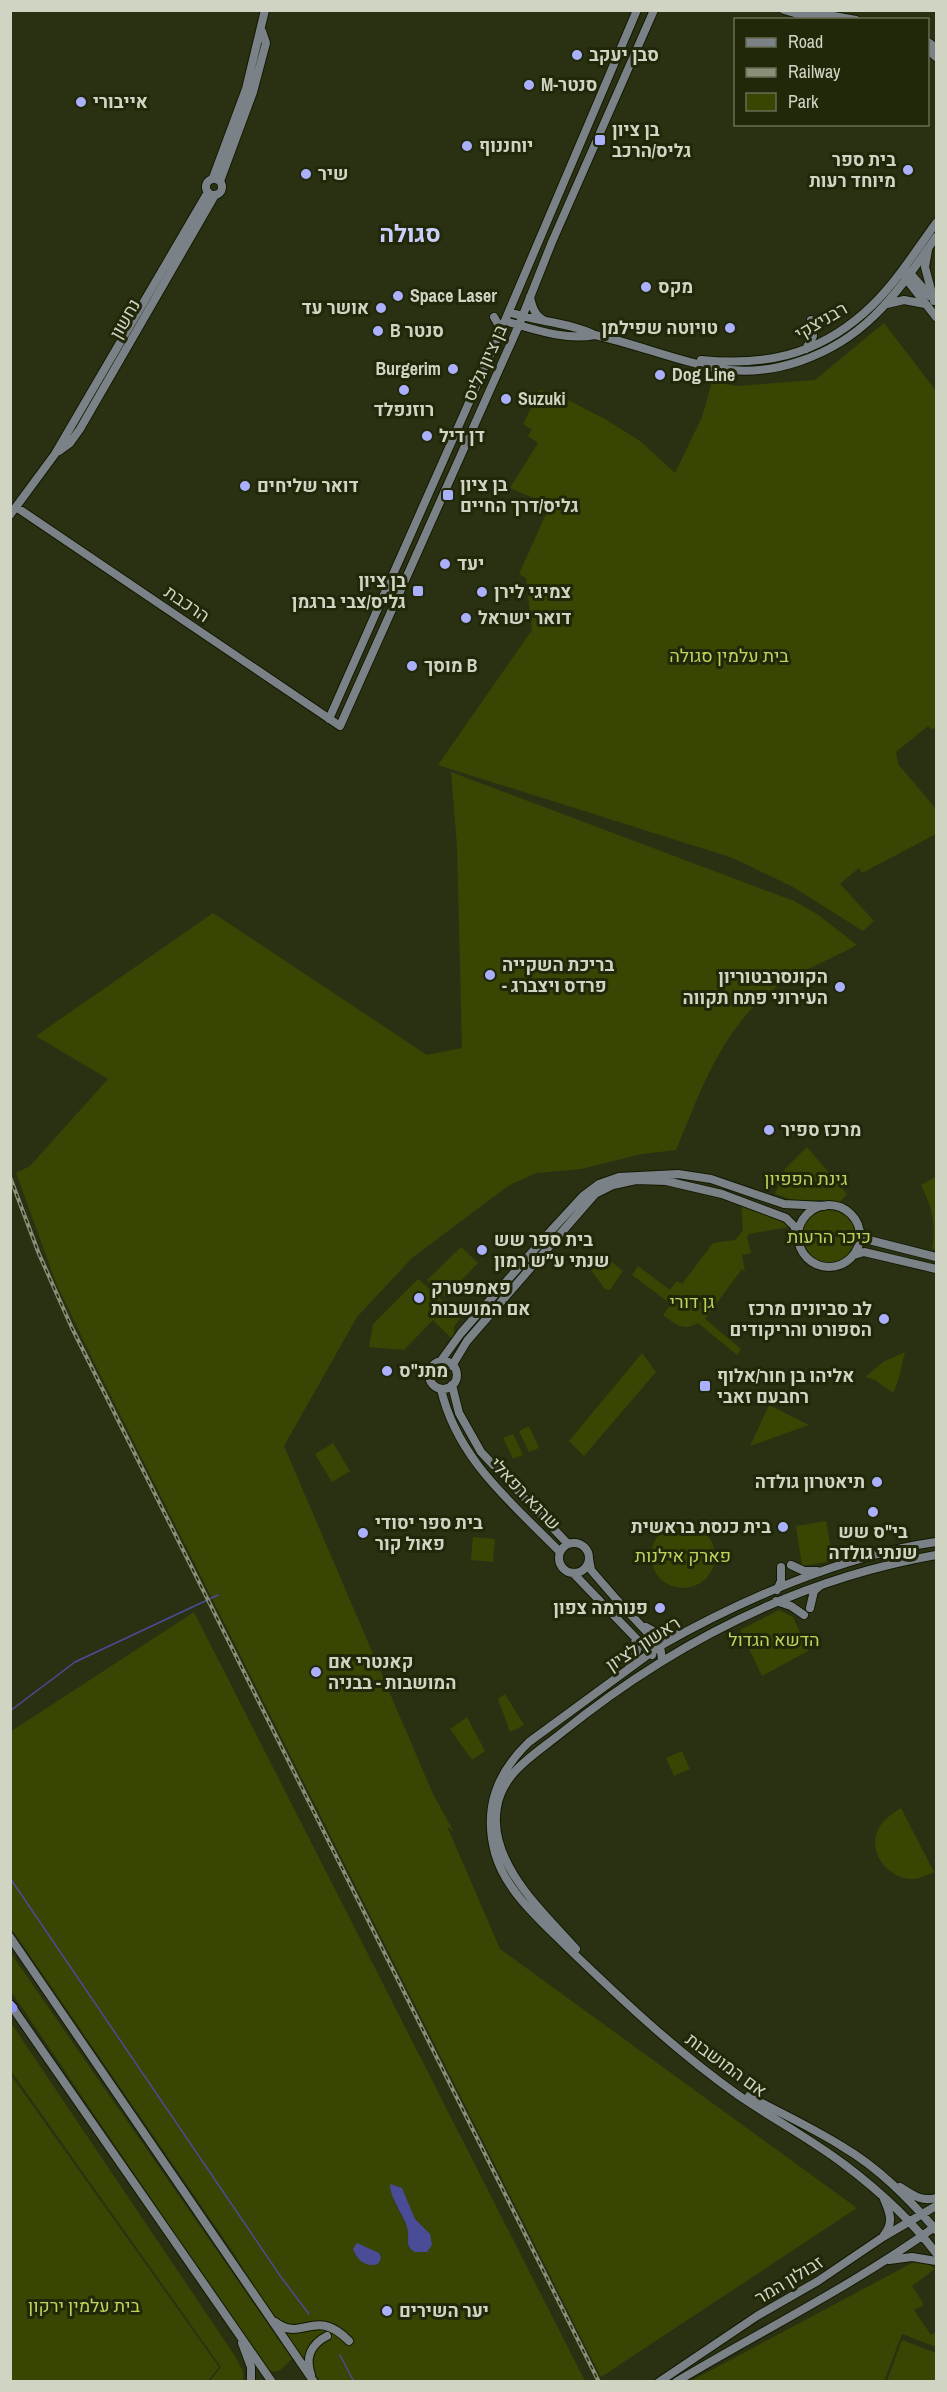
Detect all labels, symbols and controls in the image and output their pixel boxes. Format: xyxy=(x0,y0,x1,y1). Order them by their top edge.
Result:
legend xyxy=(734,18,929,126)
text: Road xyxy=(788,29,823,54)
place label: סבן יעקב xyxy=(589,42,659,67)
marker: סבן יעקב xyxy=(570,48,584,62)
text: Railway xyxy=(788,59,841,84)
place label: M-סנטר xyxy=(541,72,597,97)
marker: M-סנטר xyxy=(522,78,536,92)
place label: אייבורי xyxy=(93,89,148,114)
text: Park xyxy=(788,89,819,114)
marker: אייבורי xyxy=(74,95,88,109)
place label: בן ציון גליס/הרכב xyxy=(612,117,691,163)
place label: יוחננוף xyxy=(479,133,533,158)
marker: בן ציון גליס/הרכב xyxy=(593,133,607,147)
marker: יוחננוף xyxy=(460,139,474,153)
place label: בית ספר מיוחד רעות xyxy=(809,147,896,193)
place label: שיר xyxy=(318,161,349,186)
marker: בית ספר מיוחד רעות xyxy=(901,163,915,177)
marker: שיר xyxy=(299,167,313,181)
district label: סגולה xyxy=(379,217,441,249)
place label: מקס xyxy=(658,274,693,299)
marker: מקס xyxy=(639,280,653,294)
place label: Space Laser xyxy=(410,283,497,308)
marker: Space Laser xyxy=(391,289,405,303)
street label: נחשון xyxy=(103,294,146,343)
place label: אושר עד xyxy=(301,295,369,320)
street label: רבניצקי xyxy=(790,296,852,346)
marker: אושר עד xyxy=(374,301,388,315)
place label: טויוטה שפילמן xyxy=(601,315,718,340)
place label: B סנטר xyxy=(390,318,444,343)
street label: בן ציון גליס xyxy=(457,320,513,405)
marker: טויוטה שפילמן xyxy=(723,321,737,335)
marker: B סנטר xyxy=(371,324,385,338)
place label: Burgerim xyxy=(375,356,441,381)
marker: Burgerim xyxy=(446,362,460,376)
place label: Dog Line xyxy=(672,362,735,387)
marker: Dog Line xyxy=(653,368,667,382)
marker: רוזנפלד xyxy=(397,383,411,397)
place label: Suzuki xyxy=(518,386,566,411)
marker: Suzuki xyxy=(499,392,513,406)
place label: רוזנפלד xyxy=(374,397,434,422)
place label: דן דיל xyxy=(439,423,485,448)
marker: דן דיל xyxy=(420,429,434,443)
place label: בן ציון גליס/דרך החיים xyxy=(460,472,579,518)
place label: דואר שליחים xyxy=(257,473,359,498)
marker: דואר שליחים xyxy=(238,479,252,493)
marker: בן ציון גליס/דרך החיים xyxy=(441,488,455,502)
place label: יעד xyxy=(457,551,484,576)
marker: יעד xyxy=(438,557,452,571)
place label: בן ציון גליס/צבי ברגמן xyxy=(292,568,406,614)
street label: הרכבת xyxy=(160,579,215,628)
place label: צמיגי לירן xyxy=(494,579,572,604)
marker: בן ציון גליס/צבי ברגמן xyxy=(411,584,425,598)
marker: צמיגי לירן xyxy=(475,585,489,599)
place label: דואר ישראל xyxy=(478,605,571,630)
marker: דואר ישראל xyxy=(459,611,473,625)
park label: בית עלמין סגולה xyxy=(669,643,789,668)
place label: מוסך B xyxy=(424,653,478,678)
marker: מוסך B xyxy=(405,659,419,673)
place label: בריכת השקייה - פרדס ויצברג xyxy=(502,952,614,998)
place label: הקונסרבטוריון העירוני פתח תקווה xyxy=(683,964,828,1010)
marker: בריכת השקייה - פרדס ויצברג xyxy=(483,968,497,982)
marker: הקונסרבטוריון העירוני פתח תקווה xyxy=(833,980,847,994)
place label: מרכז ספיר xyxy=(781,1117,861,1142)
marker: מרכז ספיר xyxy=(762,1123,776,1137)
park label: גינת הפפיון xyxy=(764,1166,848,1191)
park label: כיכר הרעות xyxy=(787,1224,871,1249)
place label: בית ספר שש שנתי ע״ש רמון xyxy=(494,1227,609,1273)
marker: בית ספר שש שנתי ע״ש רמון xyxy=(475,1243,489,1257)
place label: פאמפטרק אם המושבות xyxy=(431,1275,530,1321)
park label: גן דורי xyxy=(669,1289,715,1314)
marker: פאמפטרק אם המושבות xyxy=(412,1291,426,1305)
place label: לב סביונים מרכז הספורט והריקודים xyxy=(730,1296,872,1342)
marker: לב סביונים מרכז הספורט והריקודים xyxy=(877,1312,891,1326)
place label: מתנ"ס xyxy=(399,1358,448,1383)
place label: אליהו בן חור/אלוף רחבעם זאבי xyxy=(717,1363,854,1409)
marker: מתנ"ס xyxy=(380,1364,394,1378)
marker: אליהו בן חור/אלוף רחבעם זאבי xyxy=(698,1379,712,1393)
street label: שרגא רפאלי xyxy=(484,1452,566,1535)
place label: תיאטרון גולדה xyxy=(755,1469,865,1494)
marker: תיאטרון גולדה xyxy=(870,1475,884,1489)
marker: בי"ס שש שנתי גולדה xyxy=(866,1505,880,1519)
place label: בית ספר יסודי פאול קור xyxy=(375,1510,483,1556)
place label: בית כנסת בראשית xyxy=(631,1514,771,1539)
place label: בי"ס שש שנתי גולדה xyxy=(828,1519,918,1565)
marker: בית כנסת בראשית xyxy=(776,1520,790,1534)
marker: בית ספר יסודי פאול קור xyxy=(356,1526,370,1540)
park label: פארק אילנות xyxy=(635,1543,731,1568)
place label: פנורמה צפון xyxy=(553,1595,648,1620)
marker: פנורמה צפון xyxy=(653,1601,667,1615)
street label: ראשון לציון xyxy=(601,1610,685,1677)
park label: הדשא הגדול xyxy=(728,1627,820,1652)
place label: קאנטרי אם המושבות - בבניה xyxy=(328,1649,456,1695)
marker: קאנטרי אם המושבות - בבניה xyxy=(309,1665,323,1679)
street label: אם המושבות xyxy=(681,2027,772,2103)
street label: זבולון המר xyxy=(750,2249,828,2310)
park label: בית עלמין ירקון xyxy=(28,2293,141,2318)
place label: יער השירים xyxy=(399,2298,489,2323)
marker: יער השירים xyxy=(380,2304,394,2318)

